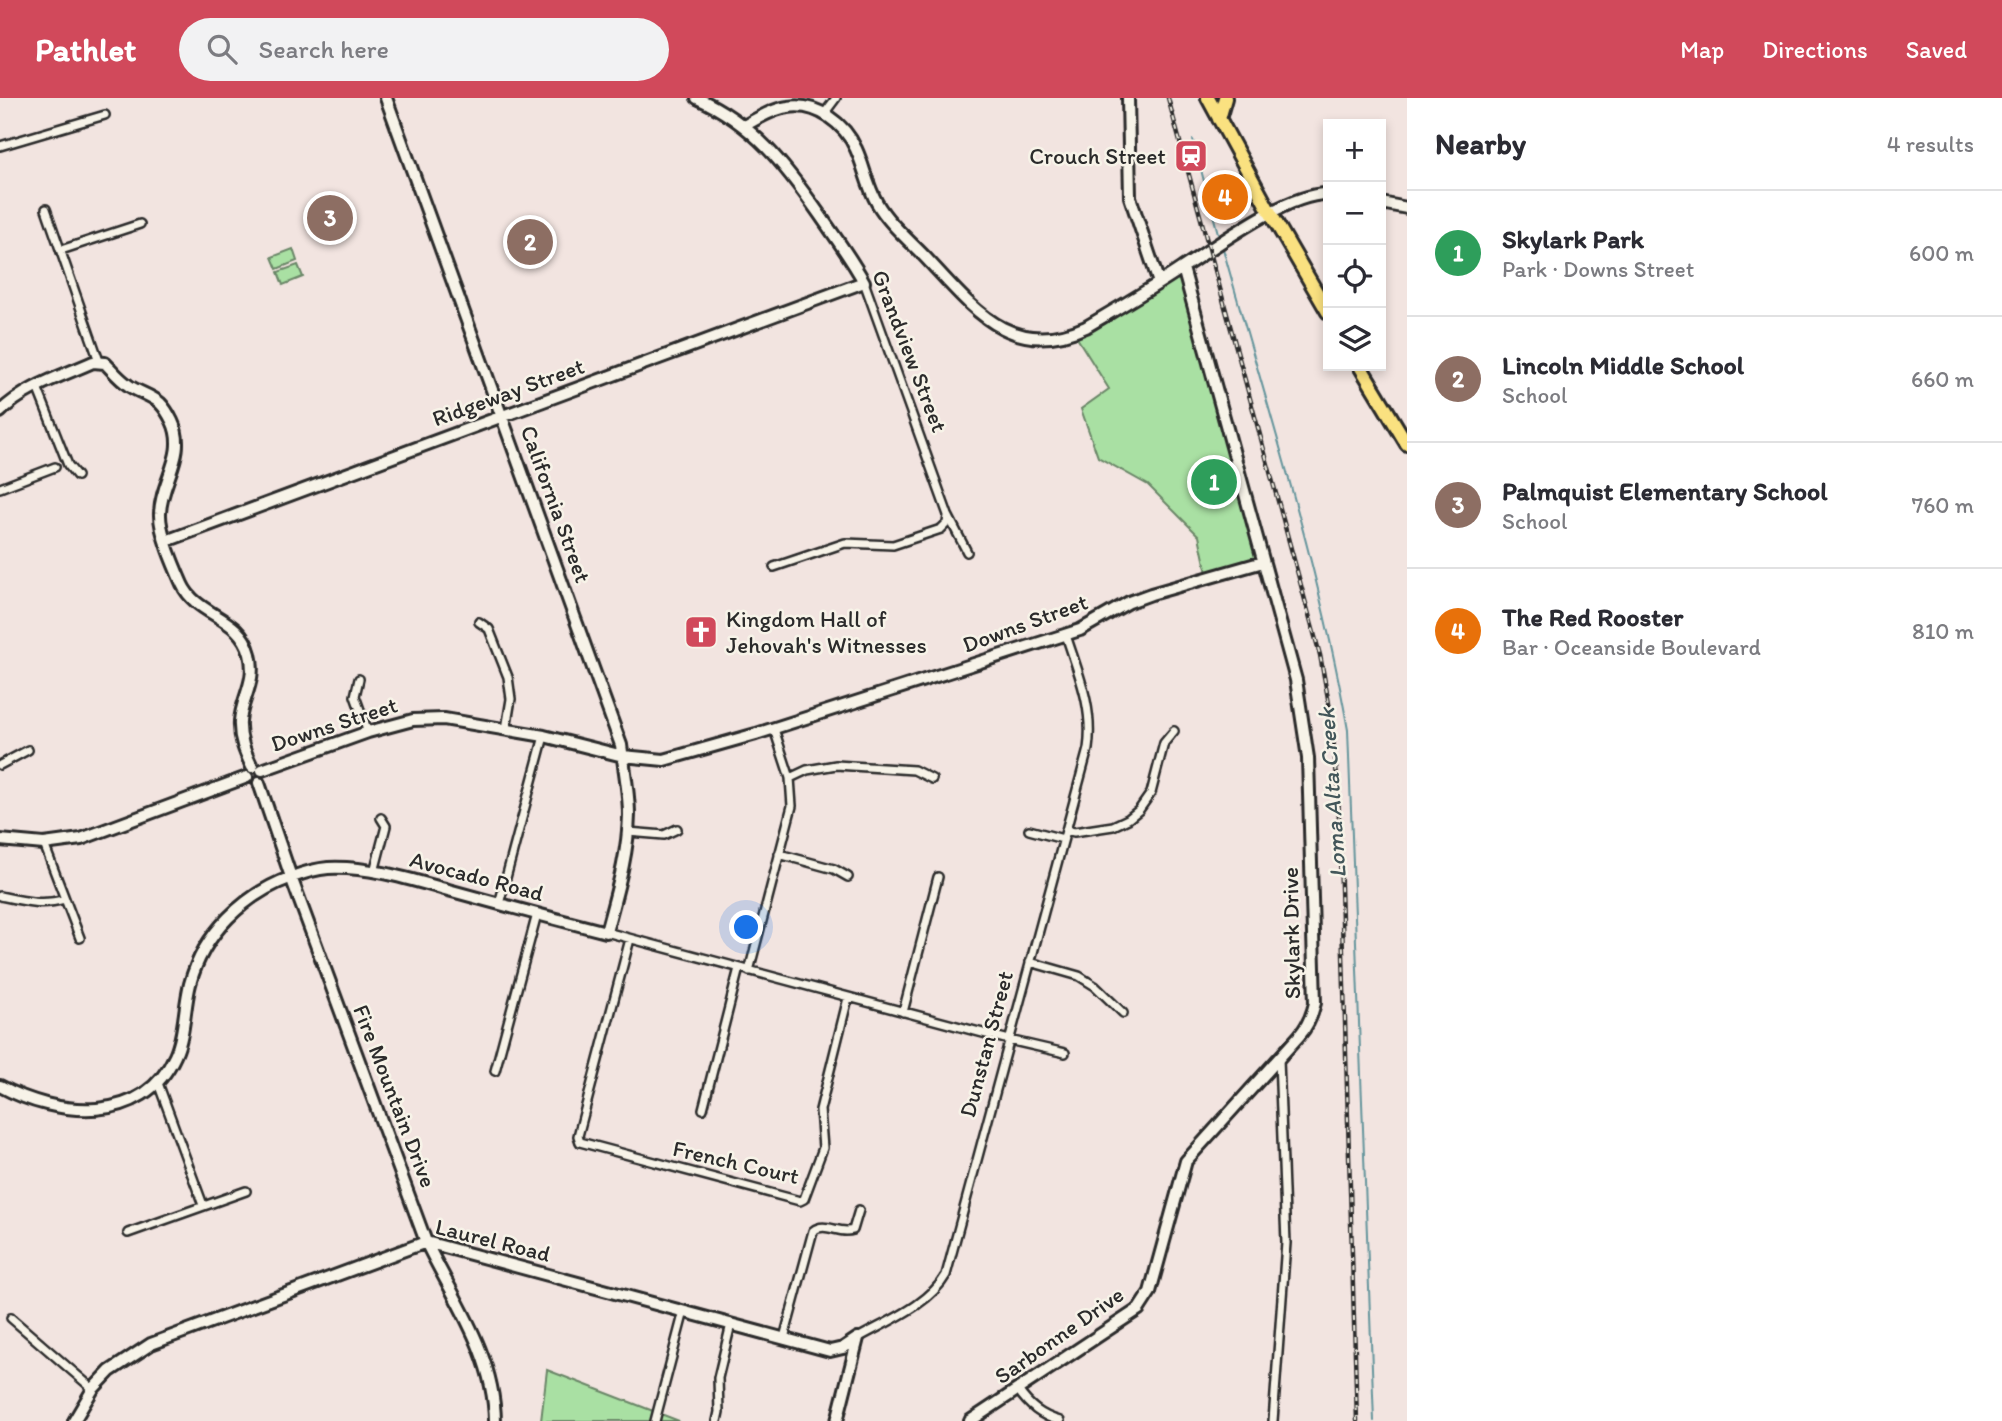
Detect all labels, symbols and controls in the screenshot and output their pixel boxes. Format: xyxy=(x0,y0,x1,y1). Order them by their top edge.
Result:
search box xyxy=(179,18,669,81)
text: Pathlet xyxy=(35,30,137,69)
icon: search xyxy=(203,30,241,68)
text: Search here xyxy=(259,33,389,65)
text: Map xyxy=(1680,35,1724,64)
text: Directions xyxy=(1762,35,1868,64)
text: Saved xyxy=(1906,35,1967,64)
map controls xyxy=(1323,119,1386,371)
button: + xyxy=(1323,119,1386,182)
text: Nearby xyxy=(1435,125,1526,162)
text: 4 results xyxy=(1887,130,1974,158)
station icon: Crouch Street xyxy=(1172,137,1210,175)
place label: Crouch Street xyxy=(1029,142,1166,170)
pin: 4 xyxy=(1202,171,1248,223)
button: − xyxy=(1323,182,1386,245)
pin: 3 xyxy=(307,192,353,244)
pin: 2 xyxy=(507,216,553,268)
text: Skylark Park xyxy=(1502,223,1644,255)
text: 1 xyxy=(1453,239,1463,267)
text: 600 m xyxy=(1909,239,1974,267)
button: locate xyxy=(1323,245,1386,308)
text: Park · Downs Street xyxy=(1502,255,1694,283)
street label: Grandview Street xyxy=(866,266,954,436)
button: layers xyxy=(1323,308,1386,371)
text: Lincoln Middle School xyxy=(1502,349,1744,381)
street label: Ridgeway Street xyxy=(428,352,588,432)
text: 2 xyxy=(1452,365,1464,393)
text: 660 m xyxy=(1911,365,1974,393)
text: School xyxy=(1502,381,1567,409)
street label: California Street xyxy=(515,421,597,587)
pin: 1 xyxy=(1191,456,1237,508)
text: Palmquist Elementary School xyxy=(1502,475,1828,507)
text: 3 xyxy=(1452,491,1464,519)
text: 760 m xyxy=(1912,491,1974,519)
text: School xyxy=(1502,507,1567,535)
street label: Downs Street xyxy=(959,587,1092,659)
text: The Red Rooster xyxy=(1502,601,1683,633)
place label: Kingdom Hall of Jehovah's Witnesses xyxy=(726,605,927,659)
church icon: Kingdom Hall of Jehovah's Witnesses xyxy=(682,613,720,651)
text: 4 xyxy=(1451,617,1465,645)
text: 810 m xyxy=(1912,617,1974,645)
text: Bar · Oceanside Boulevard xyxy=(1502,633,1761,661)
street label: Downs Street xyxy=(267,690,401,758)
water label: Loma Alta Creek xyxy=(1311,705,1352,879)
street label: Avocado Road xyxy=(407,845,547,907)
street label: Skylark Drive xyxy=(1276,867,1306,999)
your location xyxy=(729,910,763,944)
street label: Dunstan Street xyxy=(953,968,1019,1120)
street label: Fire Mountain Drive xyxy=(347,1001,443,1191)
street label: French Court xyxy=(670,1134,802,1190)
street label: Laurel Road xyxy=(433,1212,554,1268)
street label: Sarbonne Drive xyxy=(989,1280,1129,1390)

